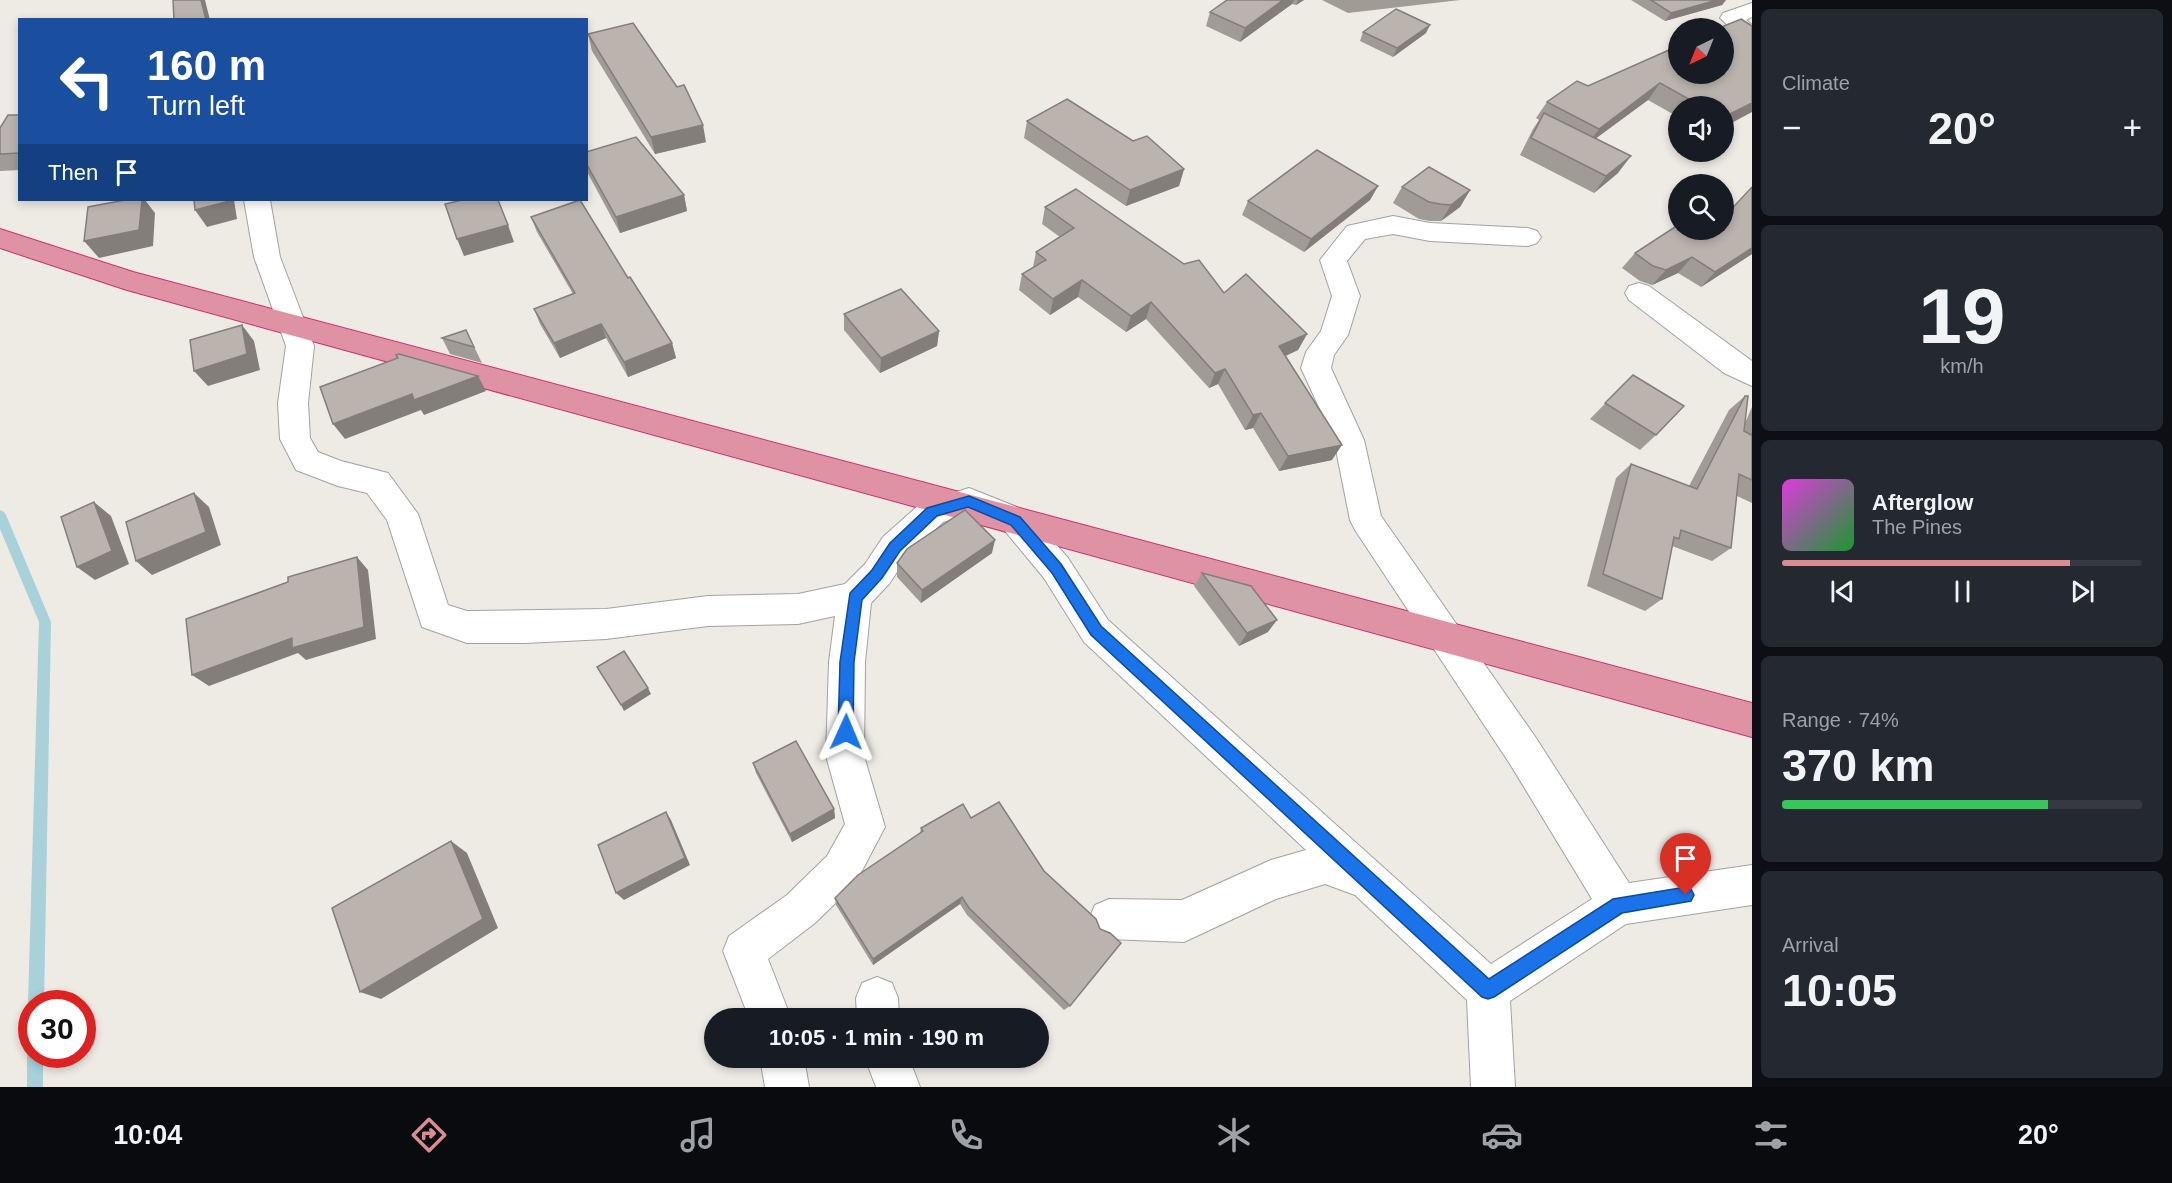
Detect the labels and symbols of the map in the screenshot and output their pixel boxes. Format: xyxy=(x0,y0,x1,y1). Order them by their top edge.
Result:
north arrow xyxy=(1668,18,1734,84)
position arrow xyxy=(814,700,878,764)
pin xyxy=(1660,833,1711,895)
speed limit sign: 30 xyxy=(18,990,96,1068)

